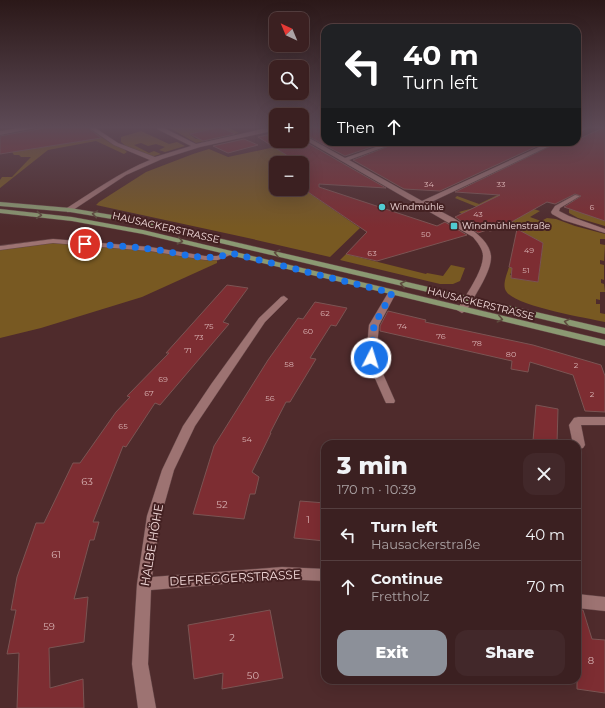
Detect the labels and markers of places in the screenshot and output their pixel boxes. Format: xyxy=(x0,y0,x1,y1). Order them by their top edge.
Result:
place label: Windmühle xyxy=(390,201,445,212)
marker: Windmühle xyxy=(377,202,387,212)
place label: Windmühlenstraße xyxy=(462,220,551,231)
marker: Windmühlenstraße xyxy=(449,221,459,231)
pin xyxy=(68,227,102,261)

